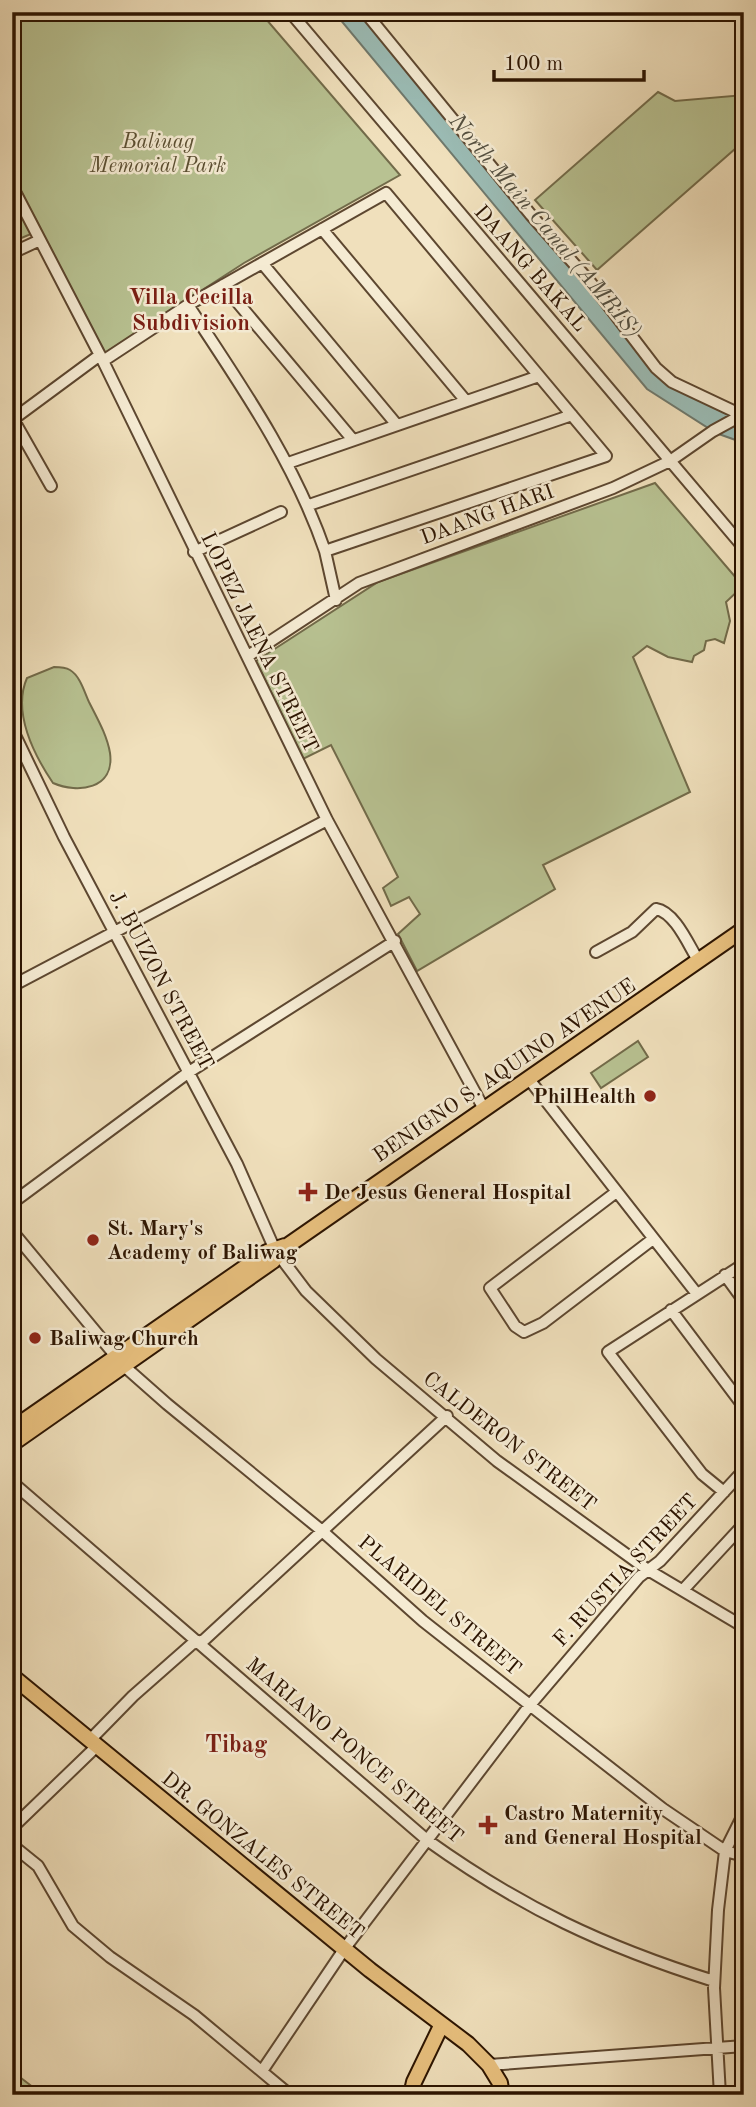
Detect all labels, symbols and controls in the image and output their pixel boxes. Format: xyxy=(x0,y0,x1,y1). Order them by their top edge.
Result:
scale bar xyxy=(494,38,644,82)
text: 100 m xyxy=(504,54,563,75)
water label: North Main Canal (AMRIS) xyxy=(444,109,645,343)
park label: Baliuag Memorial Park xyxy=(89,132,226,177)
street label: DAANG BAKAL xyxy=(469,202,590,336)
district label: Villa Cecilla Subdivision xyxy=(129,286,254,335)
street label: DAANG HARI xyxy=(418,482,557,549)
street label: LOPEZ JAENA STREET xyxy=(196,529,321,756)
street label: J. BUIZON STREET xyxy=(105,888,217,1074)
street label: BENIGNO S. AQUINO AVENUE xyxy=(370,975,640,1167)
place label: PhilHealth xyxy=(533,1087,636,1108)
marker: PhilHealth xyxy=(642,1088,658,1104)
marker: De Jesus General Hospital xyxy=(298,1182,318,1202)
place label: De Jesus General Hospital xyxy=(324,1183,571,1204)
place label: St. Mary's Academy of Baliwag xyxy=(107,1219,298,1264)
marker: St. Mary's Academy of Baliwag xyxy=(85,1232,101,1248)
place label: Baliwag Church xyxy=(49,1329,199,1350)
marker: Baliwag Church xyxy=(27,1330,43,1346)
street label: CALDERON STREET xyxy=(419,1368,599,1516)
street label: F. RUSTIA STREET xyxy=(550,1491,702,1651)
street label: PLARIDEL STREET xyxy=(354,1532,525,1680)
street label: MARIANO PONCE STREET xyxy=(241,1654,467,1848)
district label: Tibag xyxy=(205,1734,268,1758)
street label: DR. GONZALES STREET xyxy=(157,1768,367,1944)
place label: Castro Maternity and General Hospital xyxy=(504,1804,702,1849)
marker: Castro Maternity and General Hospital xyxy=(478,1815,498,1835)

